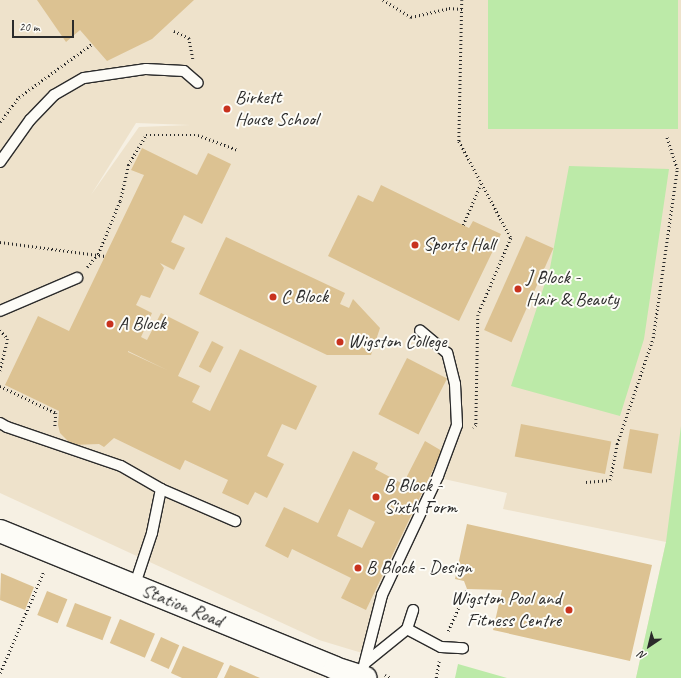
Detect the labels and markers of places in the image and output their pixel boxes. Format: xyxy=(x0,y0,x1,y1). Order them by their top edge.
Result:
place label: Birkett House School xyxy=(235,87,318,131)
marker: Birkett House School xyxy=(222,104,232,114)
place label: Sports Hall xyxy=(423,234,496,256)
marker: Sports Hall xyxy=(410,240,420,250)
place label: J Block - Hair & Beauty xyxy=(526,267,619,311)
marker: J Block - Hair & Beauty xyxy=(513,284,523,294)
place label: C Block xyxy=(281,286,328,308)
marker: C Block xyxy=(268,292,278,302)
place label: A Block xyxy=(118,313,166,335)
marker: A Block xyxy=(105,319,115,329)
place label: Wigston College xyxy=(348,331,446,353)
marker: Wigston College xyxy=(335,337,345,347)
place label: B Block - Sixth Form xyxy=(384,475,457,519)
marker: B Block - Sixth Form xyxy=(371,492,381,502)
place label: B Block - Design xyxy=(366,557,472,579)
marker: B Block - Design xyxy=(353,563,363,573)
place label: Wigston Pool and Fitness Centre xyxy=(450,588,561,632)
marker: Wigston Pool and Fitness Centre xyxy=(564,605,574,615)

